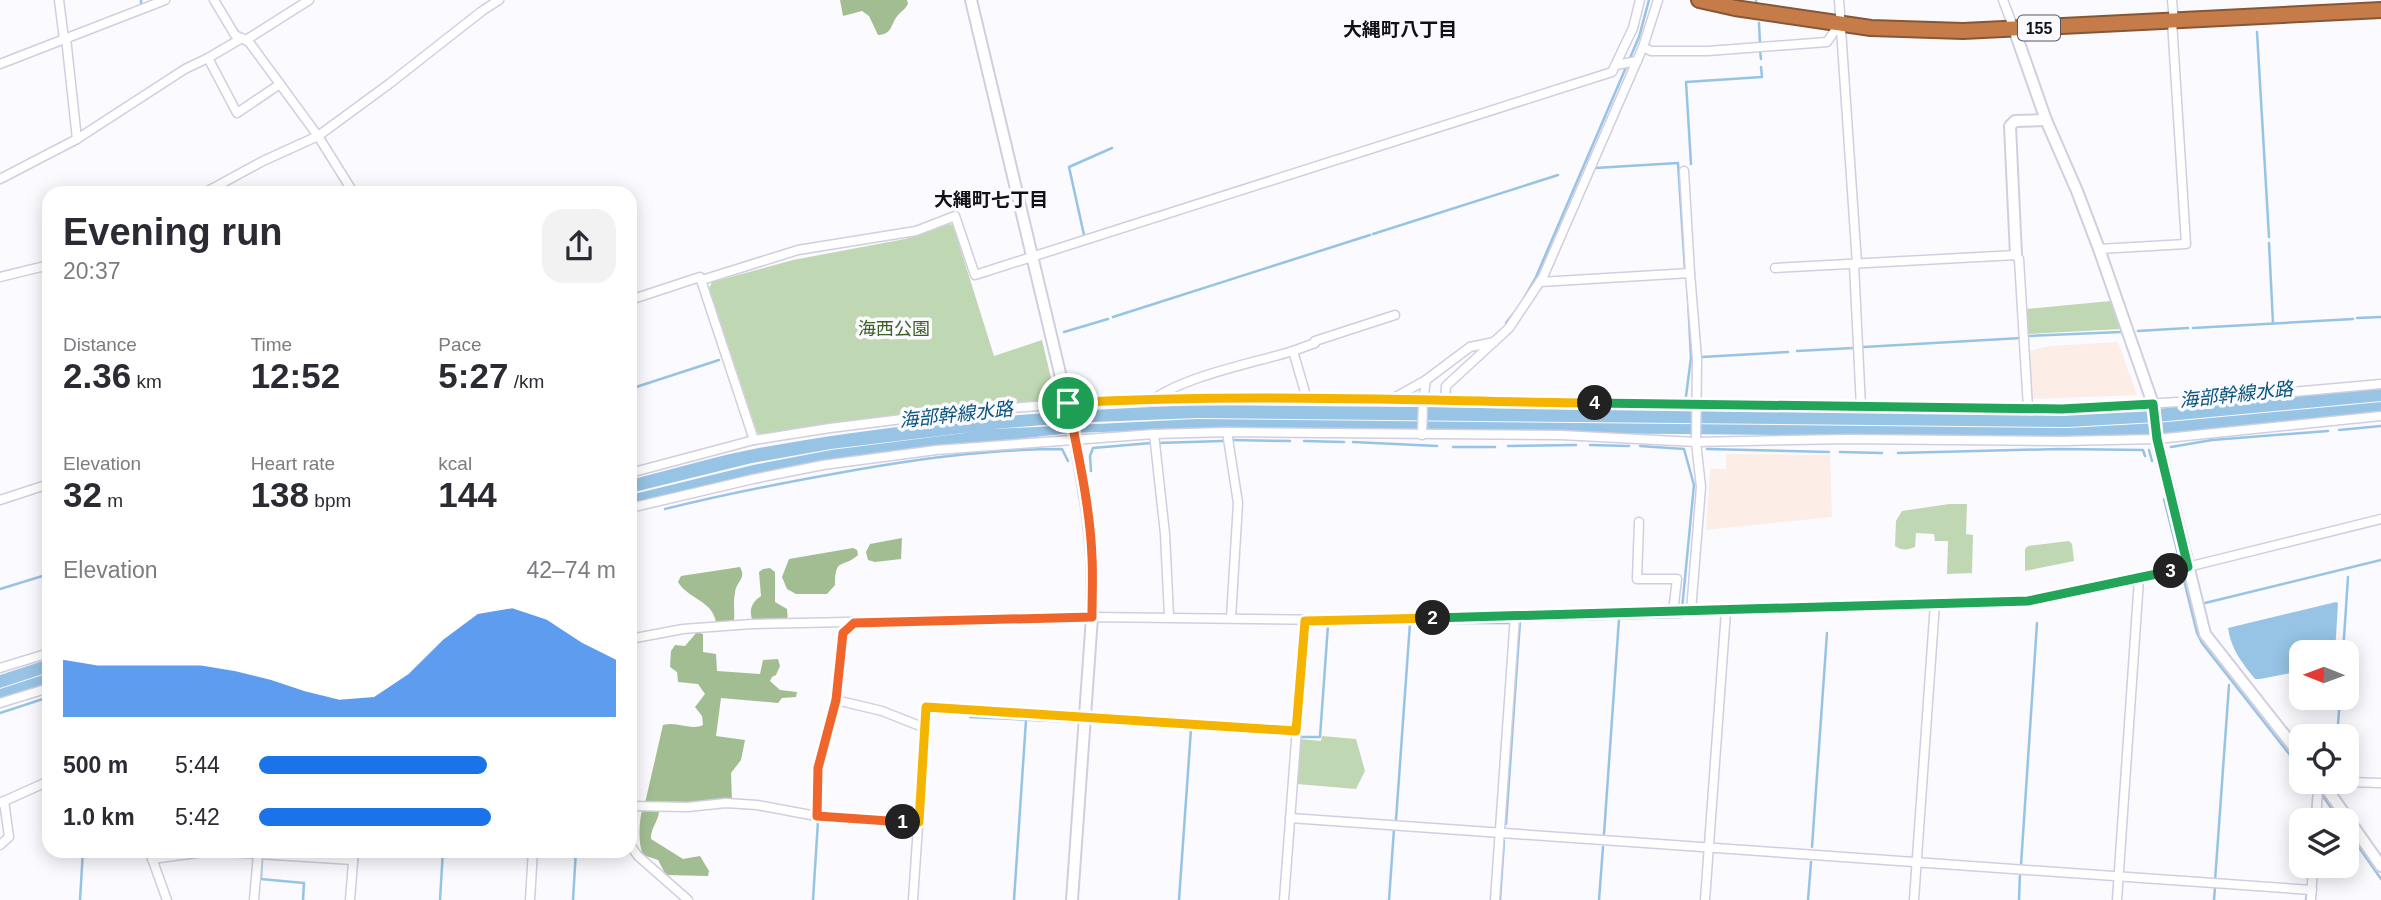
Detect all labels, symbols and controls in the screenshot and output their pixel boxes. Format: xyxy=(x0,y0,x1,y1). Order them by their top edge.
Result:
road number: 155 xyxy=(2018,16,2060,40)
district label: 大縄町八丁目 xyxy=(1343,19,1457,40)
district label: 大縄町七丁目 xyxy=(934,189,1048,210)
button: share xyxy=(542,209,616,283)
text: Evening run xyxy=(63,211,283,253)
text: 20:37 xyxy=(63,258,121,284)
park label: 海西公園 xyxy=(858,319,930,339)
text: Distance xyxy=(63,334,137,355)
text: Time xyxy=(251,334,292,355)
text: Pace xyxy=(438,334,482,355)
text: 2.36 xyxy=(63,356,131,395)
text: 12:52 xyxy=(251,356,340,395)
text: 5:27 xyxy=(438,356,508,395)
text: km xyxy=(131,371,162,392)
text: /km xyxy=(508,371,544,392)
pin xyxy=(1038,373,1098,433)
water label: 海部幹線水路 xyxy=(2178,378,2296,411)
icon: arrive xyxy=(1049,384,1087,422)
pin: 4 xyxy=(1578,386,1612,420)
text: 4 xyxy=(1589,392,1600,413)
water label: 海部幹線水路 xyxy=(898,398,1016,431)
text: Elevation xyxy=(63,453,141,474)
text: Heart rate xyxy=(251,453,335,474)
text: kcal xyxy=(438,453,472,474)
text: 32 xyxy=(63,475,102,514)
text: 138 xyxy=(251,475,309,514)
text: 144 xyxy=(438,475,497,514)
text: m xyxy=(102,490,123,511)
text: bpm xyxy=(309,490,351,511)
pin: 3 xyxy=(2154,554,2188,588)
text: Elevation xyxy=(63,557,158,583)
text: 42–74 m xyxy=(526,557,616,583)
text: 3 xyxy=(2165,560,2176,581)
pin: 2 xyxy=(1416,600,1450,636)
text: 2 xyxy=(1427,607,1438,628)
north arrow xyxy=(2289,640,2359,710)
map controls xyxy=(2289,640,2359,878)
button: locate xyxy=(2289,724,2359,794)
text: 500 m xyxy=(63,752,128,778)
text: 5:44 xyxy=(175,752,220,778)
text: 1.0 km xyxy=(63,804,135,830)
text: 5:42 xyxy=(175,804,220,830)
pin: 1 xyxy=(886,804,920,840)
button: layers xyxy=(2289,808,2359,878)
text: 1 xyxy=(897,811,908,832)

